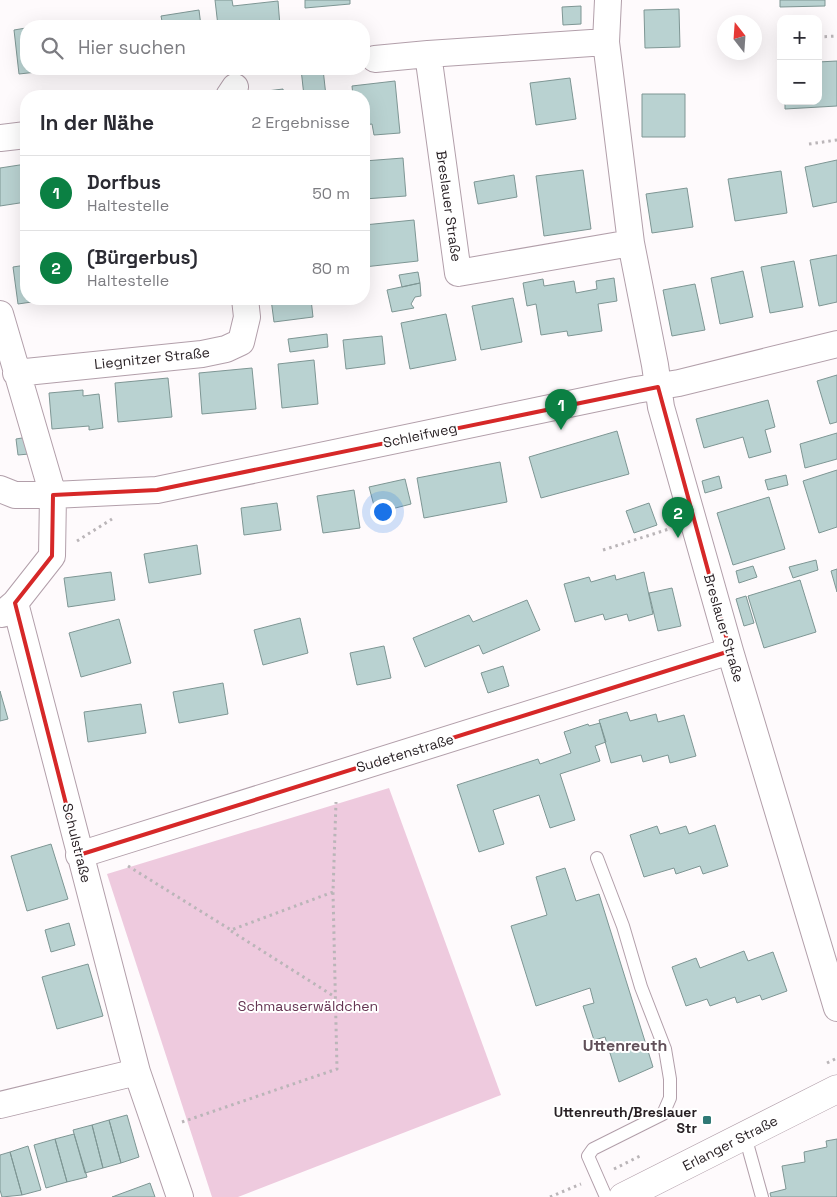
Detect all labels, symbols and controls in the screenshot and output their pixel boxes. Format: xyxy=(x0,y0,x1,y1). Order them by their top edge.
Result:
north arrow xyxy=(717,15,762,60)
map controls xyxy=(777,15,822,105)
button: + xyxy=(777,15,822,60)
search box xyxy=(20,20,370,75)
icon: search xyxy=(38,34,66,62)
text: Hier suchen xyxy=(78,35,186,60)
button: − xyxy=(777,60,822,105)
text: In der Nähe xyxy=(40,109,154,136)
text: 2 Ergebnisse xyxy=(251,112,350,133)
street label: Breslauer Straße xyxy=(432,149,466,263)
text: Dorfbus xyxy=(87,170,161,195)
text: 1 xyxy=(52,183,60,204)
text: 50 m xyxy=(312,183,350,204)
text: Haltestelle xyxy=(87,195,169,216)
text: (Bürgerbus) xyxy=(87,245,198,270)
text: 2 xyxy=(51,258,61,279)
text: 80 m xyxy=(312,258,350,279)
text: Haltestelle xyxy=(87,270,169,291)
street label: Liegnitzer Straße xyxy=(93,343,211,373)
pin: 1 xyxy=(545,389,577,430)
street label: Schleifweg xyxy=(381,418,459,452)
pin: 2 xyxy=(662,497,694,538)
your location xyxy=(370,499,396,525)
street label: Breslauer Straße xyxy=(700,572,748,684)
street label: Sudetenstraße xyxy=(354,730,456,776)
street label: Schulstraße xyxy=(58,801,96,885)
park label: Schmauserwäldchen xyxy=(238,997,378,1015)
district label: Uttenreuth xyxy=(583,1035,667,1056)
place label: Uttenreuth/Breslauer Str xyxy=(554,1103,697,1137)
street label: Erlanger Straße xyxy=(679,1111,781,1175)
marker: Uttenreuth/Breslauer Str xyxy=(701,1114,713,1126)

